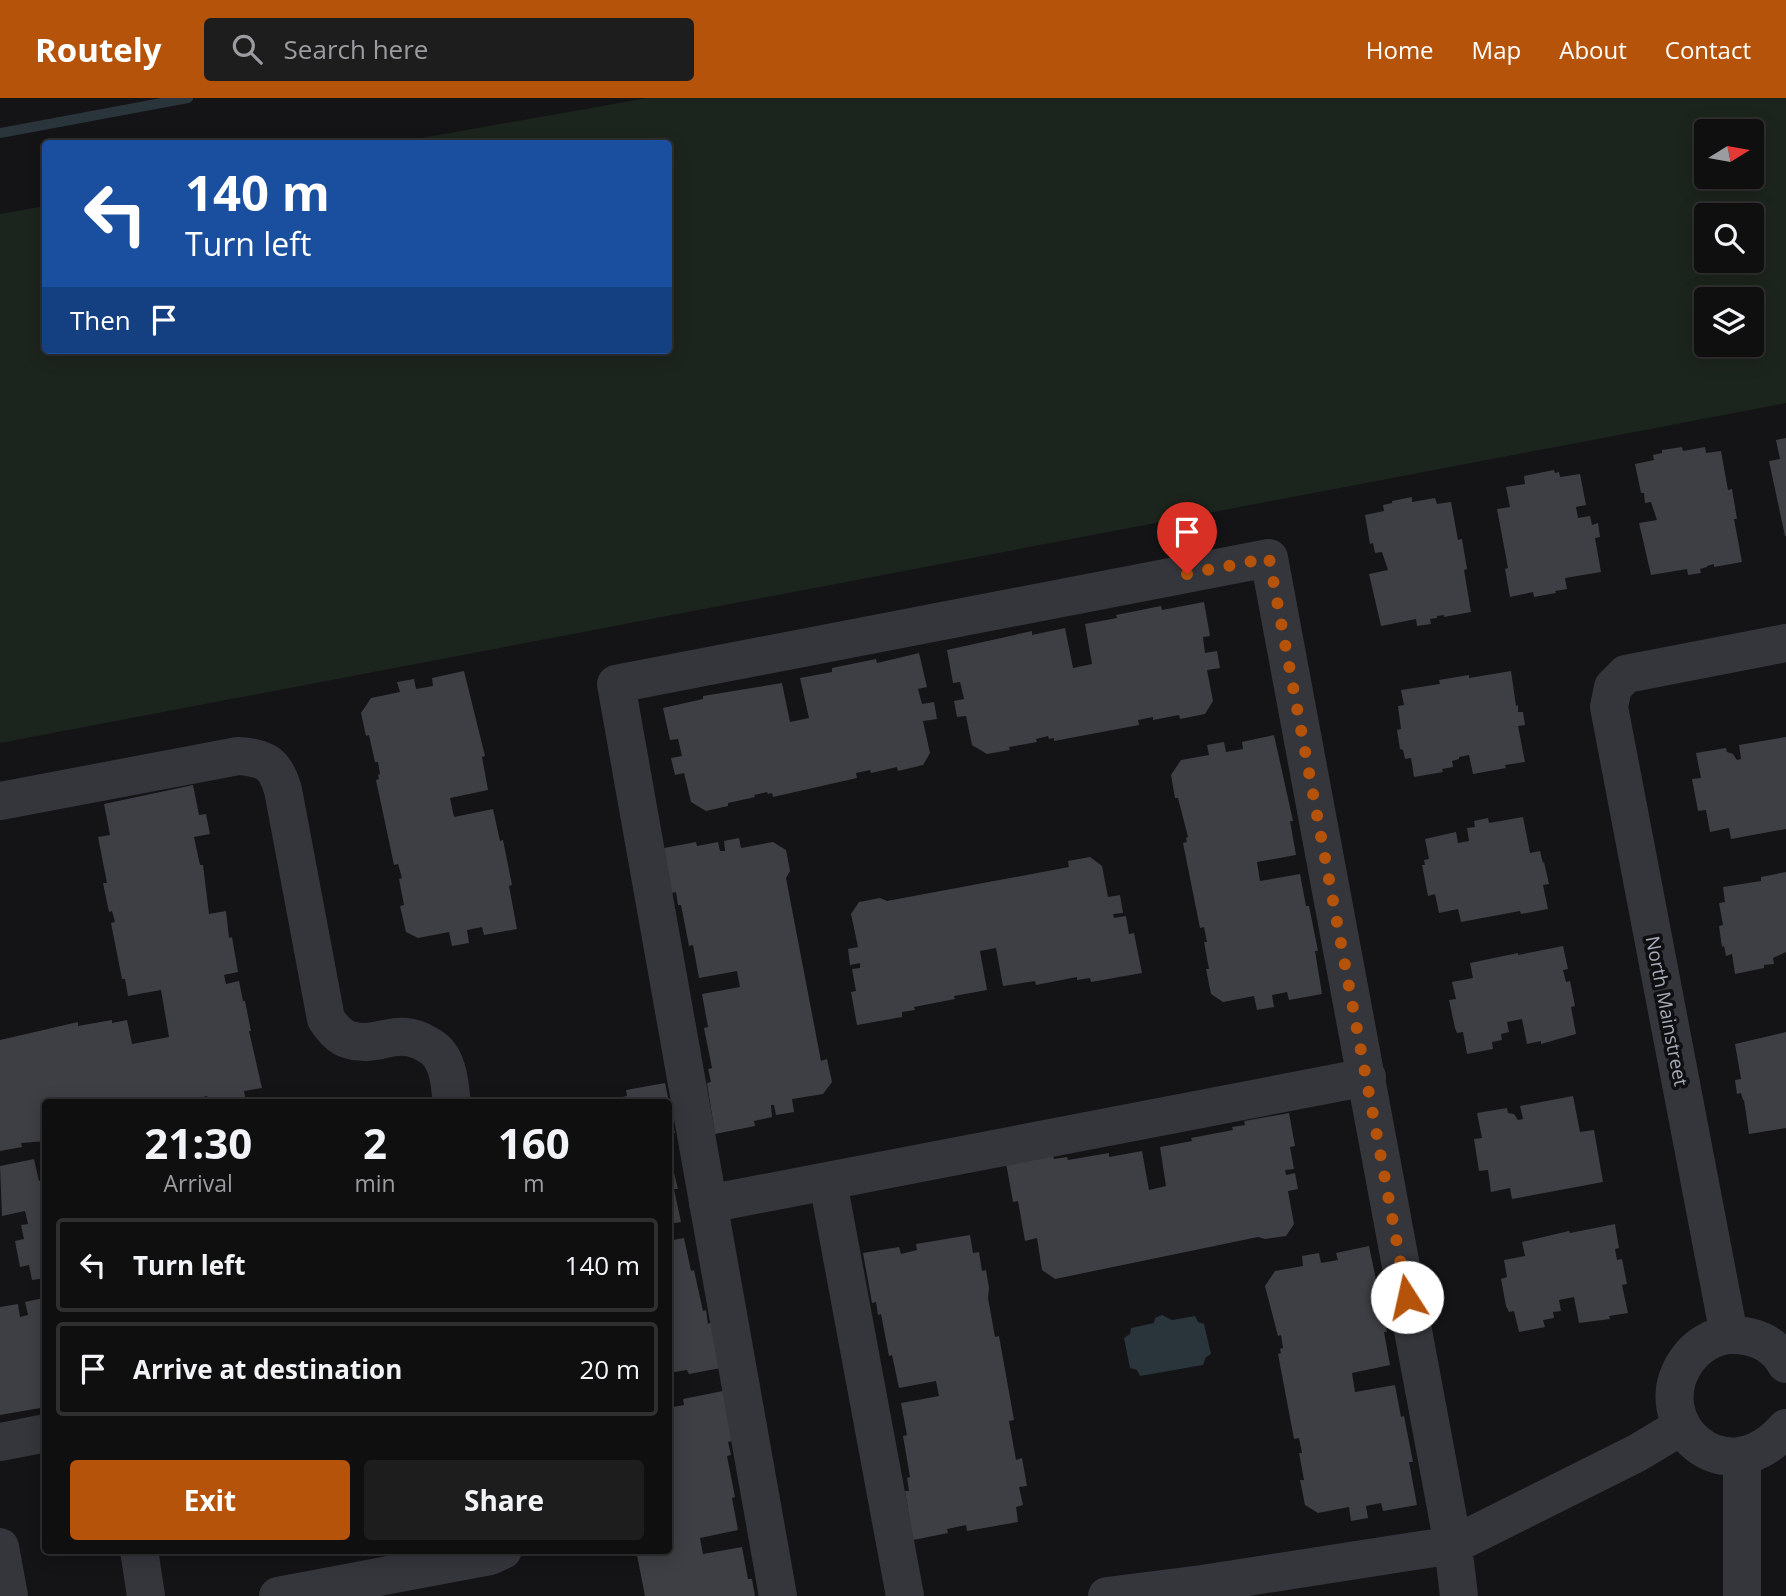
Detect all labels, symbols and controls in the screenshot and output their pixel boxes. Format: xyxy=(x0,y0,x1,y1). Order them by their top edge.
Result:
search box xyxy=(204,18,694,81)
text: Routely xyxy=(35,27,162,72)
icon: search xyxy=(228,30,266,68)
text: Search here xyxy=(284,31,428,67)
text: Home xyxy=(1366,33,1434,66)
text: Map xyxy=(1472,33,1521,66)
text: About xyxy=(1559,33,1627,66)
text: Contact xyxy=(1665,33,1751,66)
north arrow xyxy=(1694,119,1764,189)
map controls xyxy=(1694,119,1764,357)
text: 140 m xyxy=(185,159,330,225)
icon: left xyxy=(70,168,161,259)
button: search xyxy=(1694,203,1764,273)
text: Turn left xyxy=(185,222,311,265)
button: layers xyxy=(1694,287,1764,357)
icon: arrive xyxy=(145,301,183,339)
text: Then xyxy=(70,302,131,338)
pin xyxy=(1157,502,1217,574)
icon: arrive xyxy=(1168,513,1206,551)
street label: North Mainstreet xyxy=(1640,934,1694,1089)
text: 21:30 xyxy=(144,1114,252,1171)
text: 2 xyxy=(363,1114,387,1171)
text: 160 xyxy=(498,1114,570,1171)
text: Arrival xyxy=(164,1167,233,1199)
text: min xyxy=(354,1167,396,1199)
text: m xyxy=(523,1167,544,1199)
icon: left xyxy=(74,1246,112,1284)
text: Turn left xyxy=(133,1247,245,1283)
text: 140 m xyxy=(565,1247,640,1283)
position arrow xyxy=(1370,1260,1444,1334)
icon: arrive xyxy=(74,1350,112,1388)
text: Arrive at destination xyxy=(133,1351,402,1387)
text: 20 m xyxy=(579,1351,640,1387)
button: Exit xyxy=(70,1460,350,1540)
button: Share xyxy=(364,1460,644,1540)

